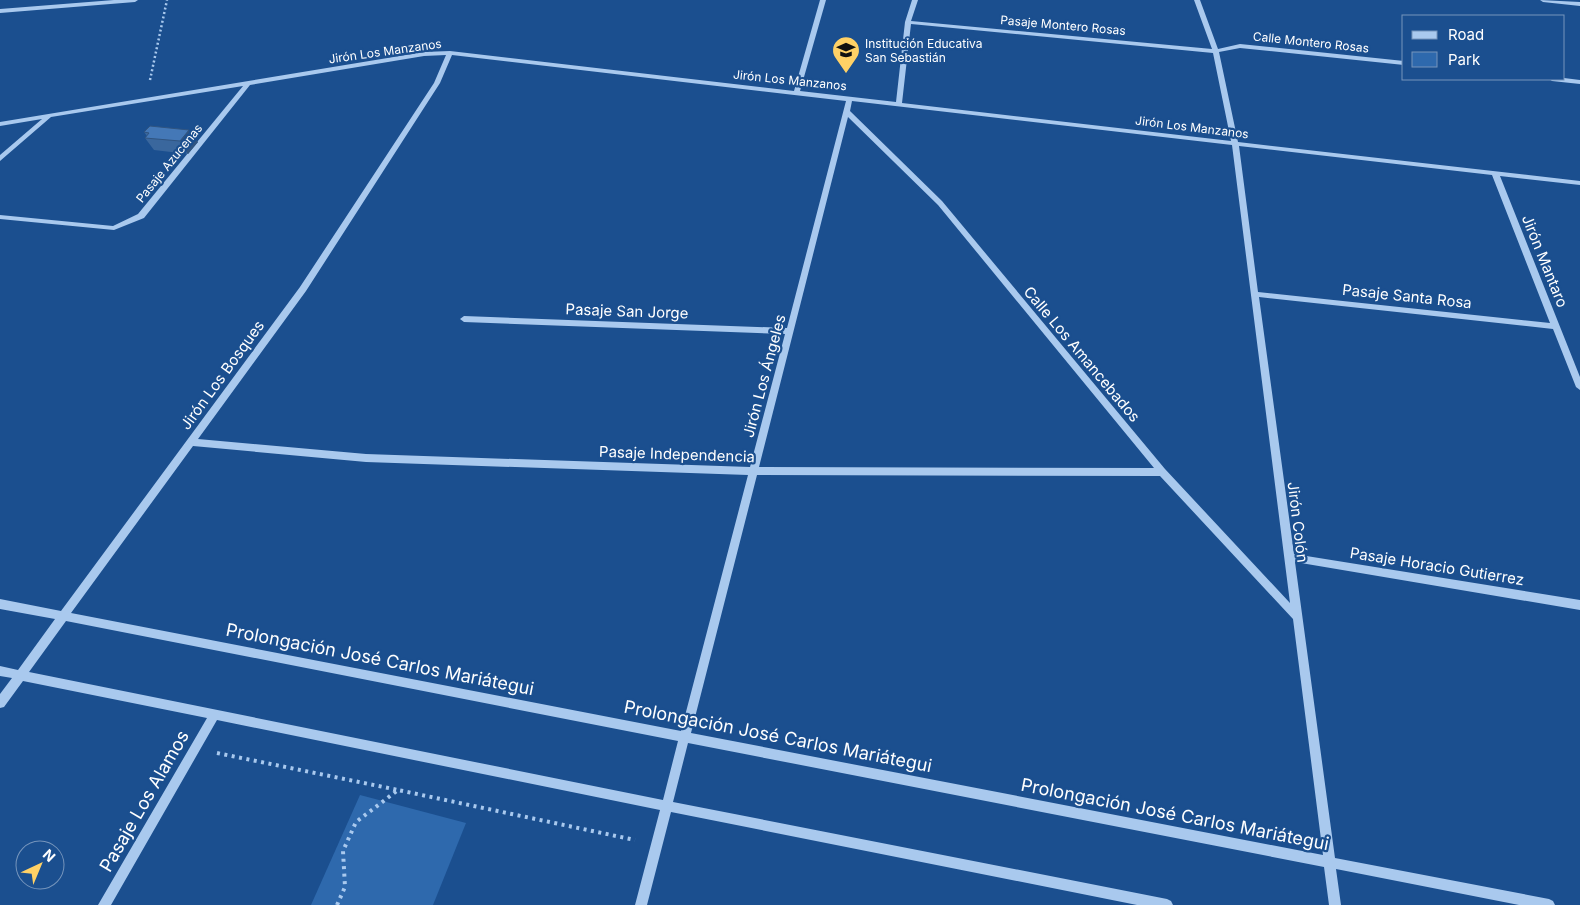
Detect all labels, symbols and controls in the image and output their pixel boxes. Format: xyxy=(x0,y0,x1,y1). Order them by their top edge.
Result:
street label: Pasaje Montero Rosas xyxy=(1000,12,1126,38)
legend xyxy=(1402,15,1565,80)
text: Road xyxy=(1448,25,1484,44)
street label: Calle Montero Rosas xyxy=(1252,28,1370,56)
school or university icon: Institución Educativa San Sebastián xyxy=(831,35,861,74)
street label: Jirón Los Manzanos xyxy=(327,36,443,66)
place label: Institución Educativa San Sebastián xyxy=(865,36,983,65)
text: Park xyxy=(1448,50,1481,69)
street label: Jirón Los Manzanos xyxy=(732,67,848,93)
street label: Jirón Los Manzanos xyxy=(1134,113,1250,141)
street label: Pasaje Azucenas xyxy=(133,121,205,205)
street label: Jirón Mantaro xyxy=(1518,212,1572,310)
street label: Pasaje Santa Rosa xyxy=(1341,280,1473,312)
street label: Calle Los Amancebados xyxy=(1020,282,1144,426)
street label: Pasaje San Jorge xyxy=(565,299,689,323)
street label: Jirón Los Ángeles xyxy=(738,312,790,440)
street label: Jirón Los Bosques xyxy=(176,316,268,433)
street label: Pasaje Independencia xyxy=(599,442,755,466)
street label: Jirón Colón xyxy=(1284,481,1312,563)
street label: Pasaje Horacio Gutierrez xyxy=(1349,543,1525,589)
street label: Prolongación José Carlos Mariátegui xyxy=(224,619,536,699)
street label: Prolongación José Carlos Mariátegui xyxy=(622,696,934,776)
street label: Pasaje Los Alamos xyxy=(95,727,193,875)
street label: Prolongación José Carlos Mariátegui xyxy=(1019,774,1331,854)
north arrow xyxy=(15,840,65,890)
text: N xyxy=(40,845,59,865)

